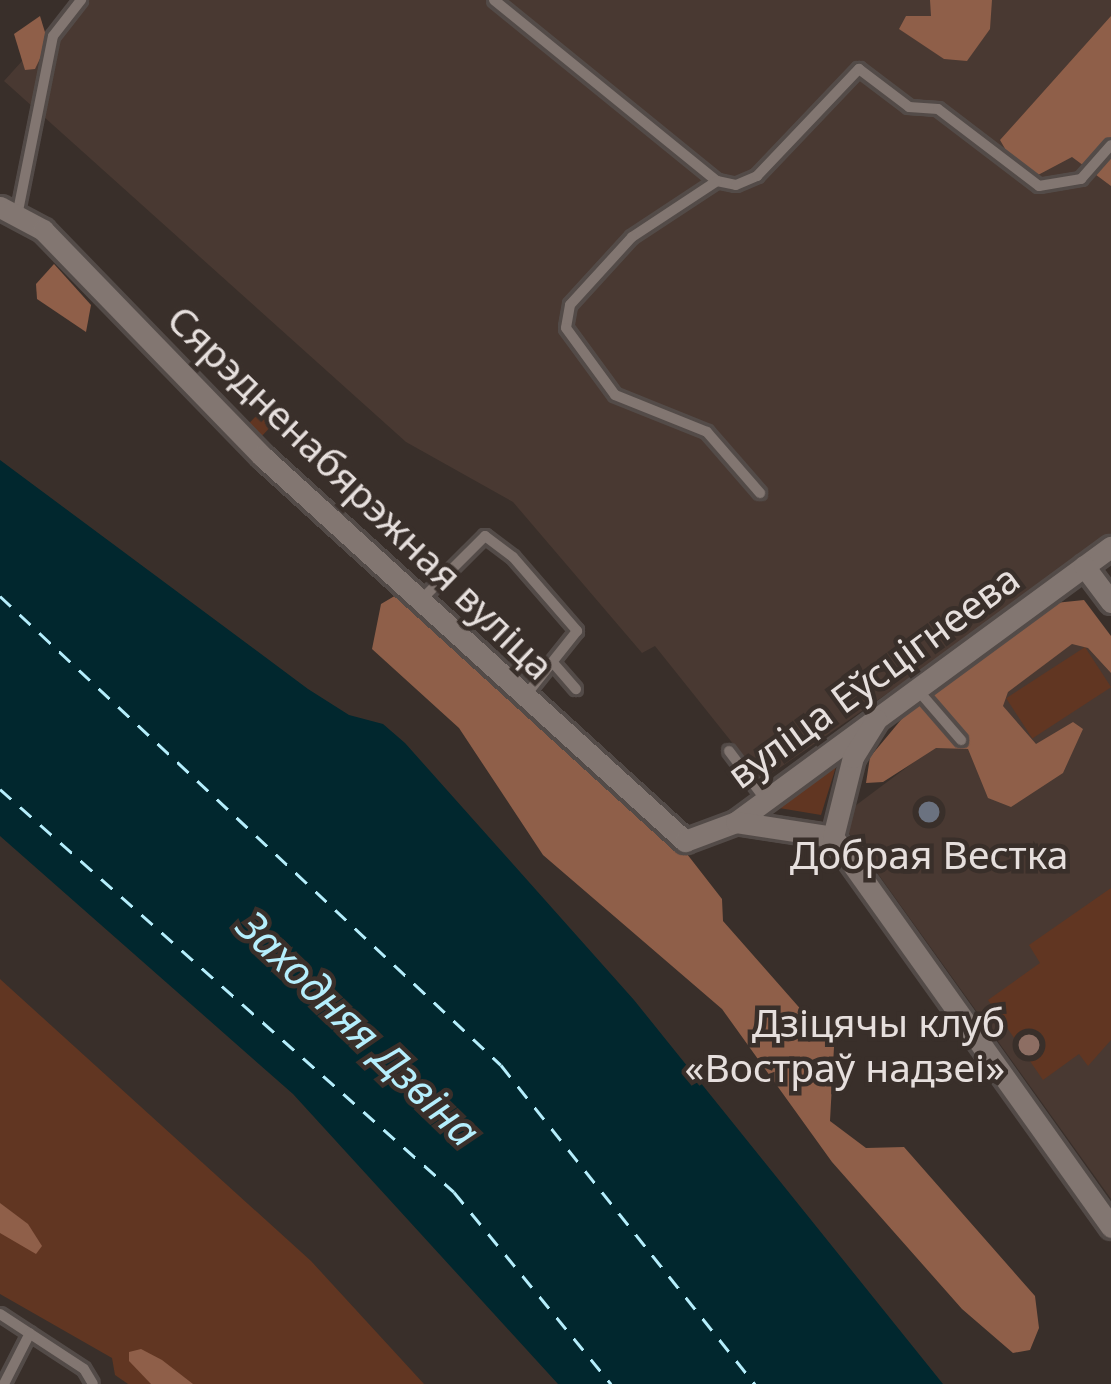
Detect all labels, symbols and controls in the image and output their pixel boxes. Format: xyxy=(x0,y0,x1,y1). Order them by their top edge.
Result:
street label: Сярэдненабярэжная вуліца xyxy=(158,295,564,689)
street label: вуліца Еўсцігнеева xyxy=(718,554,1028,798)
marker: Добрая Вестка xyxy=(916,799,942,825)
place label: Добрая Вестка xyxy=(790,831,1068,877)
water label: Заходняя Дзвіна xyxy=(228,900,490,1156)
place label: Дзіцячы клуб «Востраў надзеі» xyxy=(685,1000,1005,1091)
marker: Дзіцячы клуб «Востраў надзеі» xyxy=(1016,1032,1042,1058)

